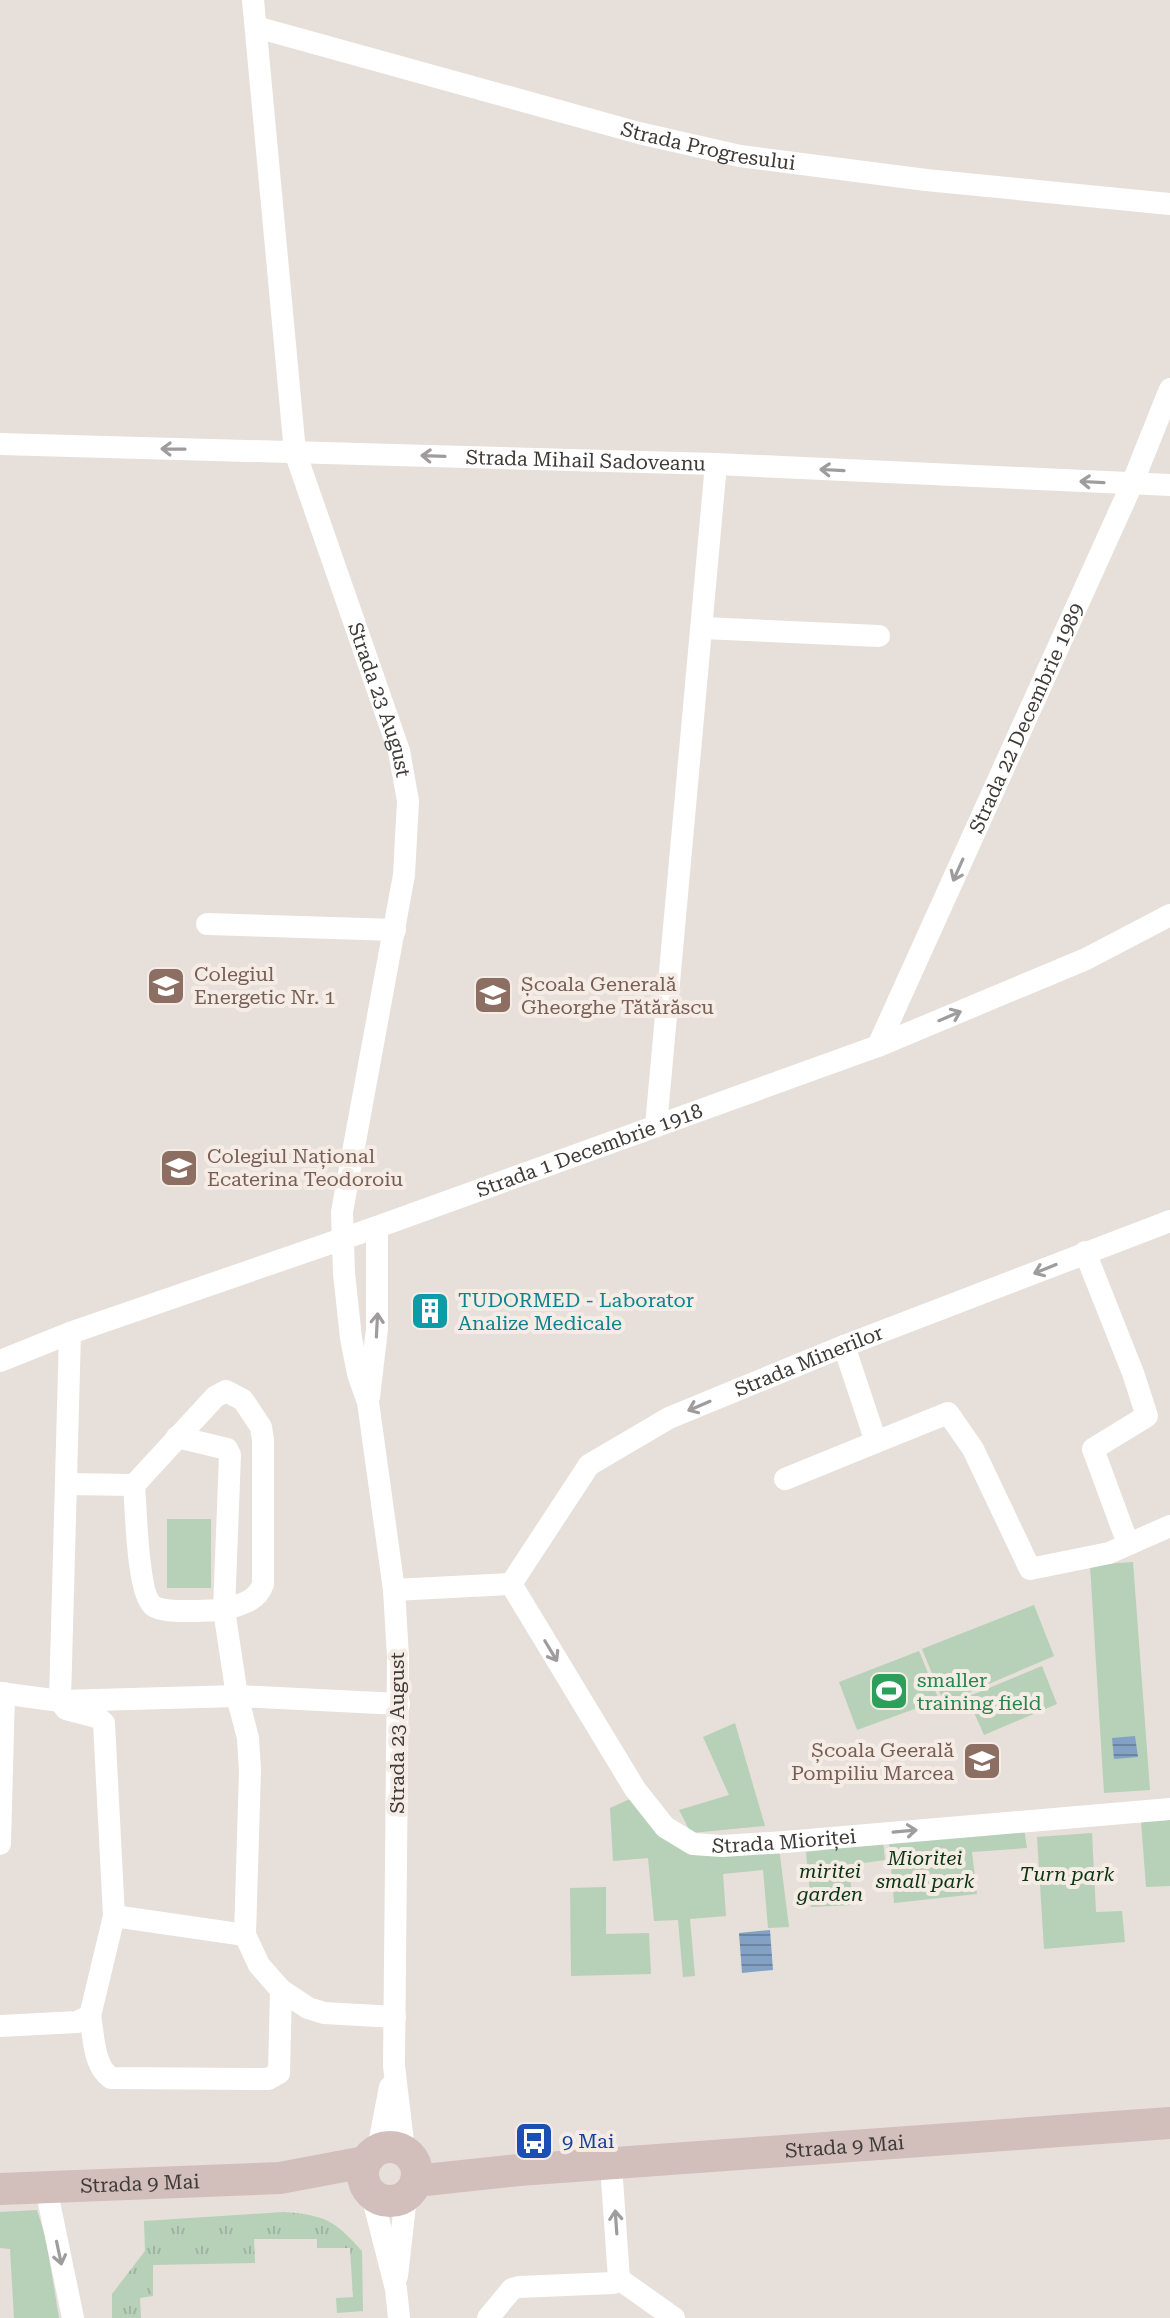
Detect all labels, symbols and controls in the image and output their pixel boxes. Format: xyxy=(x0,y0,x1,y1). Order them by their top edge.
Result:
street label: Strada Progresului xyxy=(618,117,797,175)
one-way arrow xyxy=(160,441,187,456)
street label: Strada Mihail Sadoveanu xyxy=(465,445,707,476)
one-way arrow xyxy=(420,448,447,463)
one-way arrow xyxy=(819,462,846,477)
one-way arrow xyxy=(1079,474,1106,489)
street label: Strada 22 Decembrie 1989 xyxy=(964,599,1089,837)
street label: Strada 23 August xyxy=(343,619,416,780)
one-way arrow xyxy=(949,857,964,882)
place label: Colegiul Energetic Nr. 1 xyxy=(194,962,335,1009)
school or university icon: Colegiul Energetic Nr. 1 xyxy=(145,965,187,1007)
place label: Școala Generală Gheorghe Tătărăscu xyxy=(521,972,714,1019)
school or university icon: Școala Generală Gheorghe Tătărăscu xyxy=(472,974,514,1016)
one-way arrow xyxy=(937,1008,962,1023)
street label: Strada 1 Decembrie 1918 xyxy=(473,1098,706,1202)
place label: Colegiul Național Ecaterina Teodoroiu xyxy=(207,1144,404,1191)
school or university icon: Colegiul Național Ecaterina Teodoroiu xyxy=(158,1147,200,1189)
one-way arrow xyxy=(1033,1262,1058,1277)
place label: TUDORMED - Laborator Analize Medicale xyxy=(458,1288,694,1335)
building icon: TUDORMED - Laborator Analize Medicale xyxy=(409,1290,451,1332)
one-way arrow xyxy=(370,1312,385,1339)
street label: Strada Minerilor xyxy=(731,1320,886,1402)
one-way arrow xyxy=(687,1399,712,1414)
one-way arrow xyxy=(543,1639,559,1662)
street label: Strada 23 August xyxy=(385,1652,409,1814)
place label: smaller training field xyxy=(917,1668,1042,1715)
sports icon: smaller training field xyxy=(868,1670,910,1712)
place label: Școala Geerală Pompiliu Marcea xyxy=(791,1738,954,1785)
school or university icon: Școala Geerală Pompiliu Marcea xyxy=(961,1740,1003,1782)
street label: Strada Mioriței xyxy=(711,1824,857,1858)
one-way arrow xyxy=(891,1824,918,1839)
park label: Mioritei small park xyxy=(876,1846,975,1893)
park label: miritei garden xyxy=(796,1859,863,1906)
park label: Turn park xyxy=(1020,1862,1115,1886)
bus stop icon: 9 Mai xyxy=(513,2120,555,2162)
place label: 9 Mai xyxy=(562,2129,614,2153)
street label: Strada 9 Mai xyxy=(784,2130,905,2163)
street label: Strada 9 Mai xyxy=(80,2169,200,2198)
one-way arrow xyxy=(608,2209,623,2236)
one-way arrow xyxy=(52,2240,67,2265)

